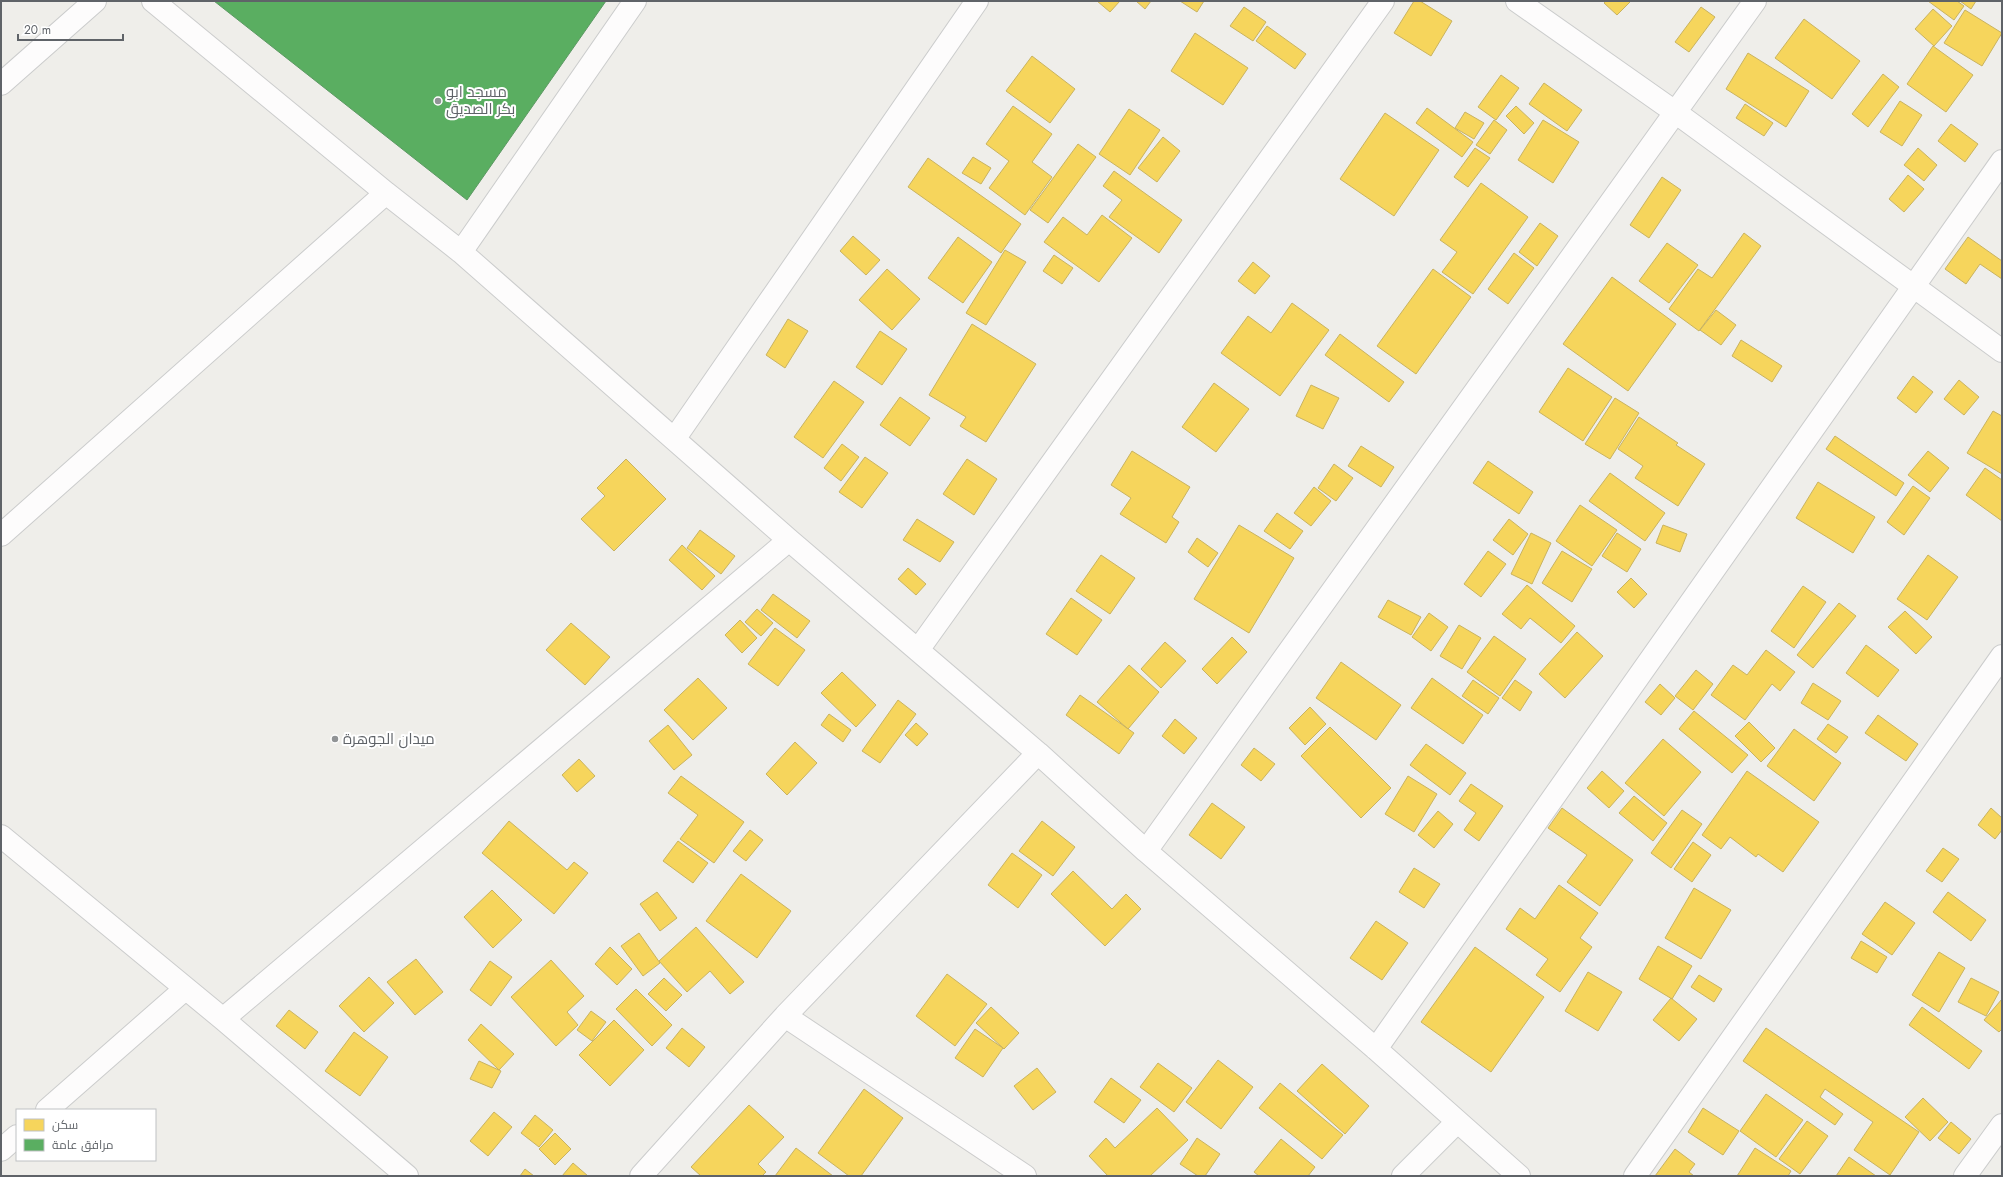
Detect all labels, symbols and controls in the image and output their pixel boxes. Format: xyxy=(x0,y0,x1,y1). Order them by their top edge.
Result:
scale bar xyxy=(18,16,123,42)
text: 20 m xyxy=(24,21,51,39)
place label: مسجد ابو بكر الصديق xyxy=(446,81,515,120)
marker: مسجد ابو بكر الصديق xyxy=(433,96,443,106)
place label: ميدان الجوهرة xyxy=(343,728,435,750)
marker: ميدان الجوهرة xyxy=(330,734,340,744)
legend xyxy=(16,1109,156,1161)
text: سكن xyxy=(52,1116,78,1134)
text: مرافق عامة xyxy=(52,1136,113,1154)

